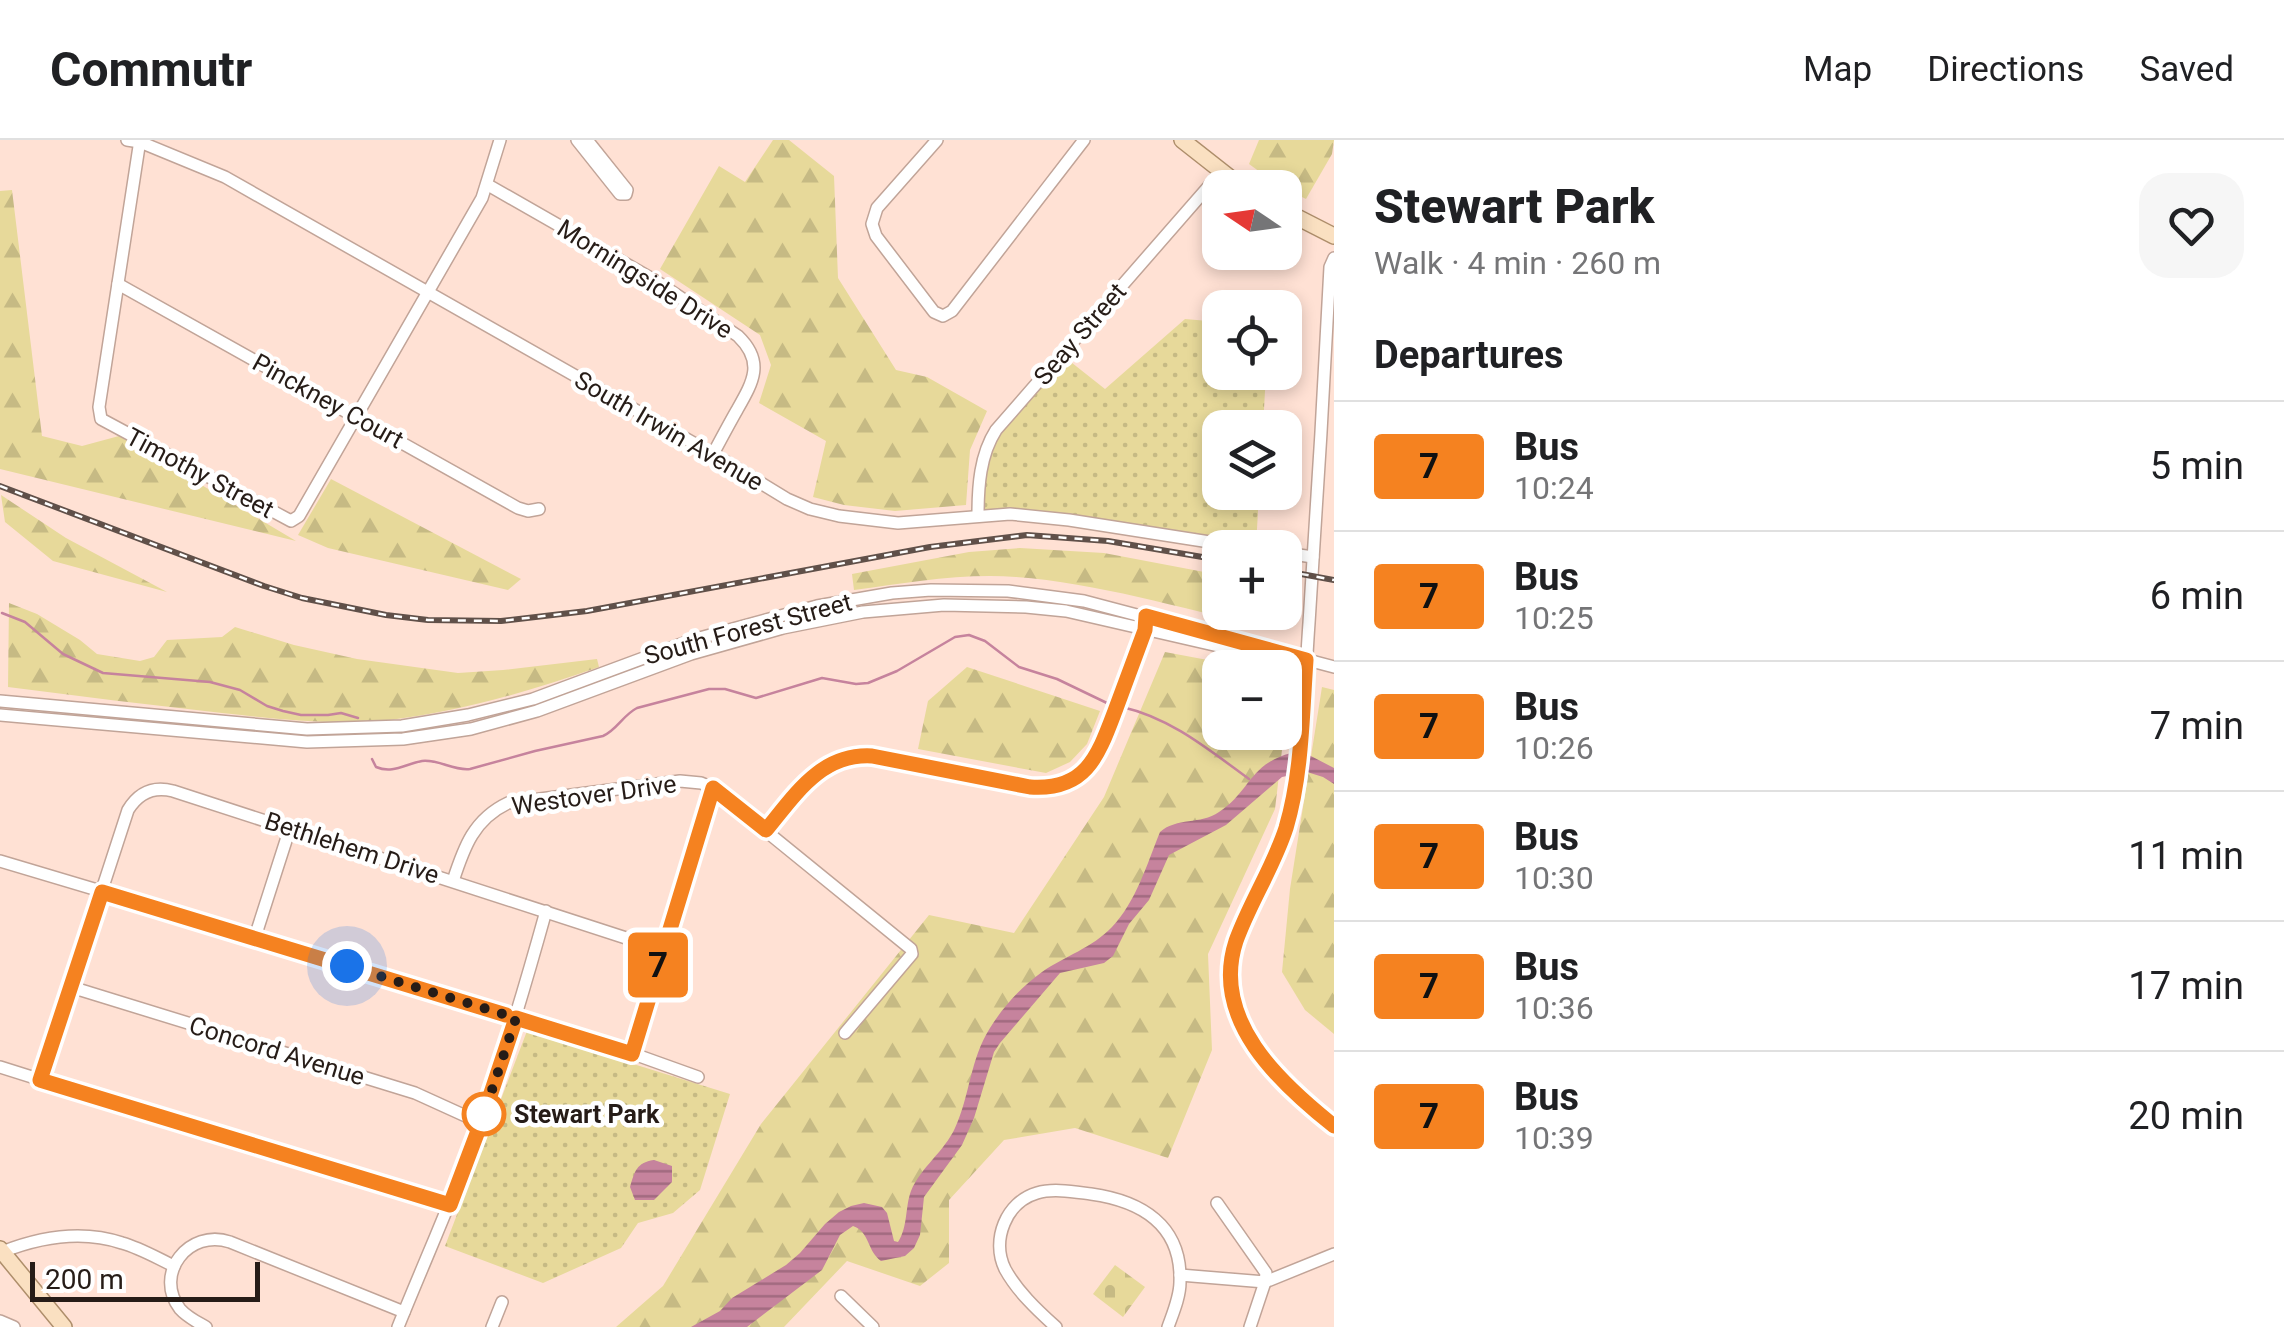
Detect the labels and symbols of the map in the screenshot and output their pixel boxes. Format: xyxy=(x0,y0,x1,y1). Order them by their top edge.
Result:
north arrow xyxy=(1202,170,1302,270)
street label: Morningside Drive xyxy=(552,213,738,345)
street label: Seay Street xyxy=(1028,277,1132,391)
street label: Pinckney Court xyxy=(248,348,408,454)
street label: South Irwin Avenue xyxy=(569,365,769,497)
street label: Timothy Street xyxy=(121,422,279,524)
street label: South Forest Street xyxy=(641,587,855,671)
street label: Westover Drive xyxy=(510,769,678,821)
street label: Bethlehem Drive xyxy=(261,806,443,890)
line badge: 7 xyxy=(626,932,690,998)
your location xyxy=(322,941,372,991)
street label: Concord Avenue xyxy=(186,1011,368,1091)
marker: Stewart Park xyxy=(463,1093,505,1135)
place label: Stewart Park xyxy=(514,1100,660,1129)
scale bar xyxy=(30,1257,260,1302)

